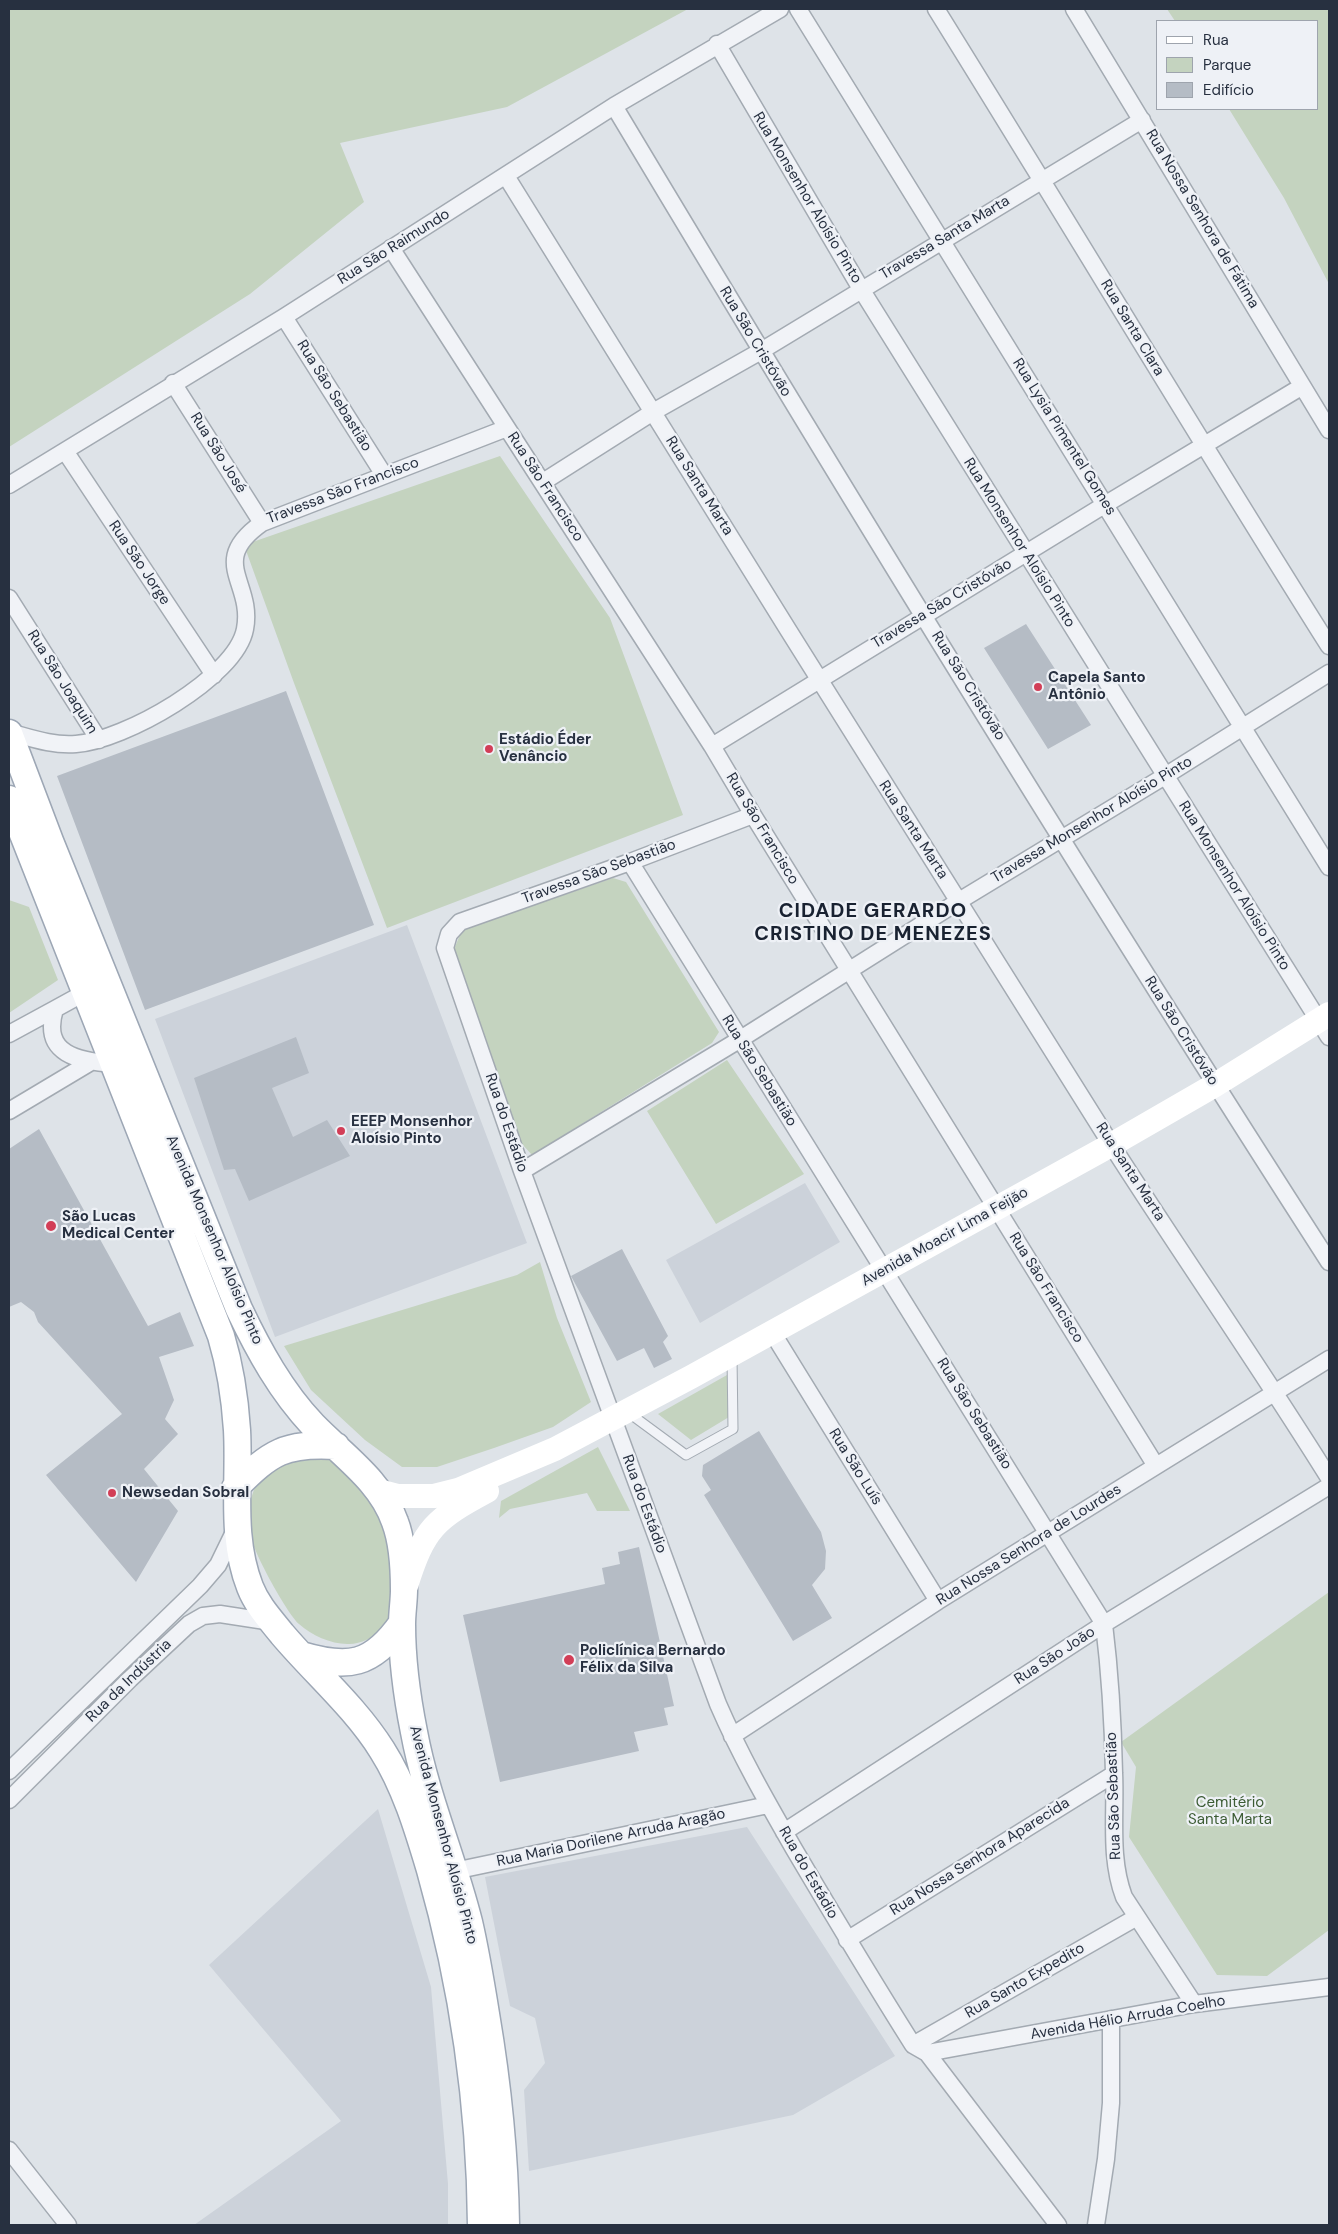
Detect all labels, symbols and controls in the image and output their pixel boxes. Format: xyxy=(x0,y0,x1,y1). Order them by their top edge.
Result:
legend xyxy=(1156,20,1318,110)
text: Rua xyxy=(1203,30,1229,50)
text: Parque xyxy=(1203,55,1251,75)
text: Edifício xyxy=(1203,80,1254,100)
street label: Rua Monsenhor Aloísio Pinto xyxy=(749,109,865,287)
street label: Rua Nossa Senhora de Fátima xyxy=(1141,126,1263,312)
street label: Travessa Santa Marta xyxy=(877,192,1013,284)
street label: Rua São Raimundo xyxy=(335,205,453,289)
street label: Rua Santa Clara xyxy=(1096,277,1168,379)
street label: Rua São Cristóvão xyxy=(715,284,795,400)
street label: Rua São Sebastião xyxy=(292,337,376,455)
street label: Rua Lysia Pimentel Gomes xyxy=(1008,355,1120,519)
street label: Rua São José xyxy=(186,409,250,497)
street label: Rua São Francisco xyxy=(503,429,587,545)
street label: Rua Santa Marta xyxy=(661,433,737,539)
street label: Travessa São Francisco xyxy=(264,454,422,528)
street label: Rua Monsenhor Aloísio Pinto xyxy=(959,455,1079,631)
street label: Rua São Jorge xyxy=(104,517,174,609)
street label: Travessa São Cristóvão xyxy=(869,555,1015,653)
street label: Rua São Joaquim xyxy=(23,627,101,737)
street label: Rua São Cristóvão xyxy=(927,628,1009,744)
place label: Capela Santo Antônio xyxy=(1048,669,1146,704)
marker: Capela Santo Antônio xyxy=(1032,681,1044,693)
place label: Estádio Éder Venâncio xyxy=(499,731,591,766)
marker: Estádio Éder Venâncio xyxy=(483,743,495,755)
street label: Travessa Monsenhor Aloísio Pinto xyxy=(988,753,1196,887)
street label: Rua São Francisco xyxy=(722,770,802,888)
street label: Rua Santa Marta xyxy=(875,777,951,883)
street label: Rua Monsenhor Aloísio Pinto xyxy=(1174,798,1294,974)
street label: Travessa São Sebastião xyxy=(520,836,678,908)
district label: CIDADE GERARDO CRISTINO DE MENEZES xyxy=(752,900,994,947)
street label: Rua São Cristóvão xyxy=(1140,973,1222,1089)
street label: Rua São Sebastião xyxy=(717,1012,801,1130)
street label: Rua do Estádio xyxy=(481,1071,531,1175)
place label: EEEP Monsenhor Aloísio Pinto xyxy=(351,1113,472,1148)
street label: Rua Santa Marta xyxy=(1092,1119,1168,1225)
marker: EEEP Monsenhor Aloísio Pinto xyxy=(335,1125,347,1137)
street label: Avenida Monsenhor Aloísio Pinto xyxy=(162,1133,266,1347)
street label: Avenida Moacir Lima Feijão xyxy=(858,1184,1032,1290)
place label: São Lucas Medical Center xyxy=(62,1208,175,1243)
marker: São Lucas Medical Center xyxy=(44,1219,58,1233)
street label: Rua São Francisco xyxy=(1005,1229,1087,1347)
street label: Rua São Sebastião xyxy=(932,1355,1016,1473)
street label: Rua São Luís xyxy=(824,1425,886,1509)
street label: Rua do Estádio xyxy=(618,1452,670,1556)
street label: Rua Nossa Senhora de Lourdes xyxy=(933,1480,1125,1610)
place label: Newsedan Sobral xyxy=(122,1484,249,1502)
marker: Newsedan Sobral xyxy=(106,1487,118,1499)
street label: Rua São João xyxy=(1011,1623,1099,1689)
street label: Rua da Indústria xyxy=(83,1636,175,1726)
place label: Policlínica Bernardo Félix da Silva xyxy=(580,1642,726,1677)
marker: Policlínica Bernardo Félix da Silva xyxy=(562,1653,576,1667)
street label: Avenida Monsenhor Aloísio Pinto xyxy=(405,1724,481,1946)
street label: Rua São Sebastião xyxy=(1103,1732,1125,1860)
street label: Rua Nossa Senhora Aparecida xyxy=(887,1794,1073,1920)
park label: Cemitério Santa Marta xyxy=(1188,1794,1272,1829)
street label: Rua Maria Dorilene Arruda Aragão xyxy=(495,1805,727,1871)
street label: Rua do Estádio xyxy=(774,1824,842,1922)
street label: Rua Santo Expedito xyxy=(962,1939,1088,2023)
street label: Avenida Hélio Arruda Coelho xyxy=(1029,1992,1227,2044)

